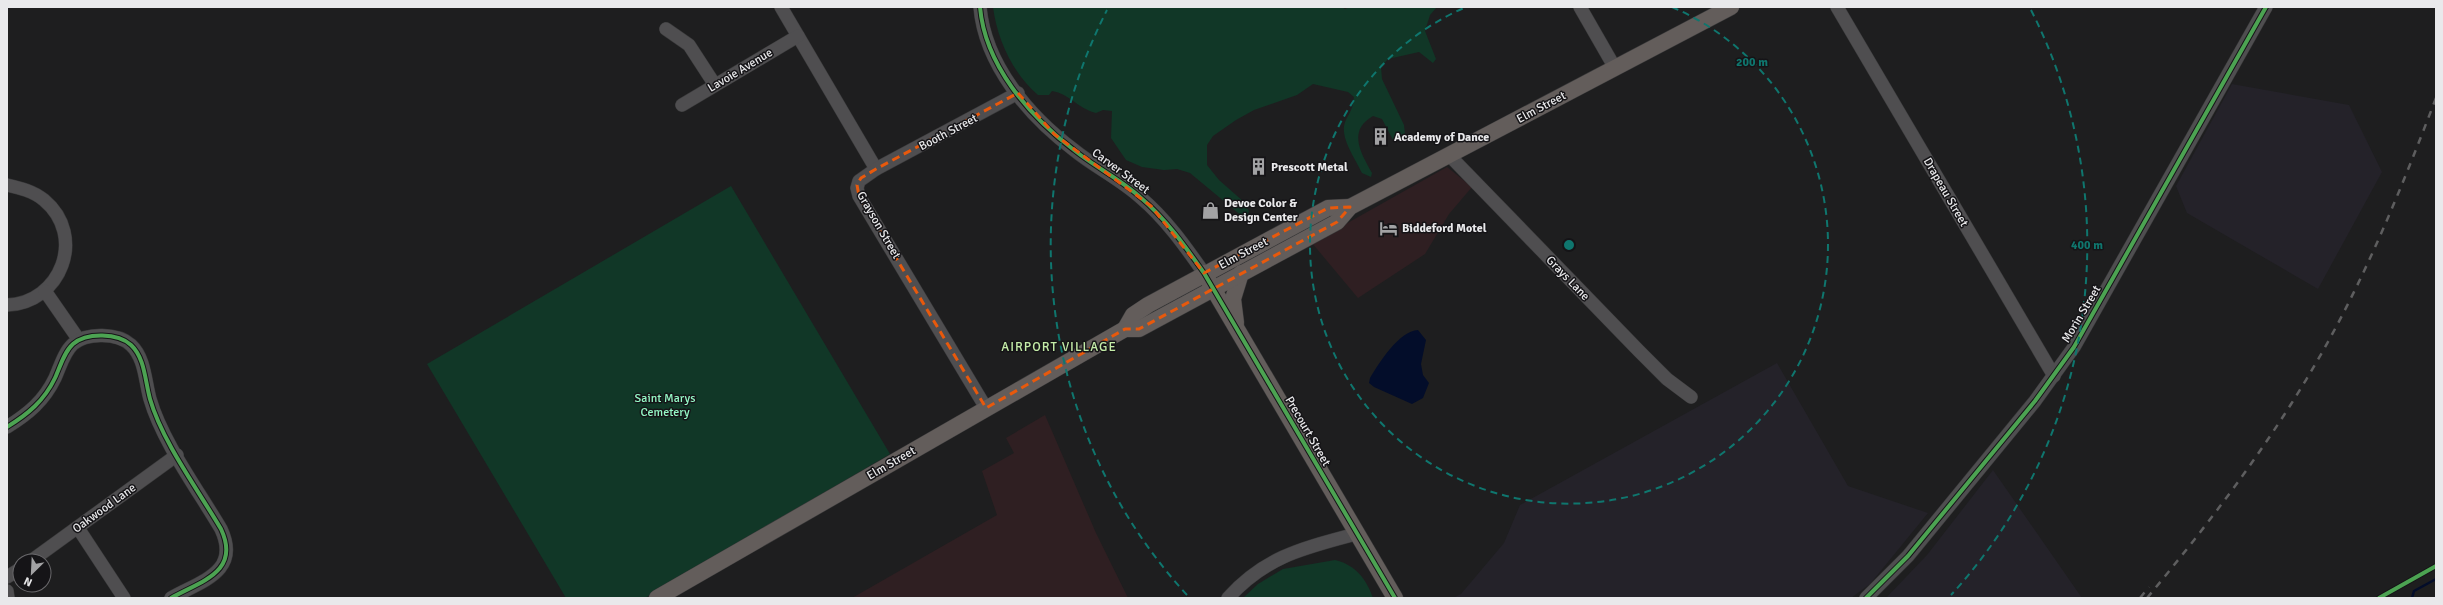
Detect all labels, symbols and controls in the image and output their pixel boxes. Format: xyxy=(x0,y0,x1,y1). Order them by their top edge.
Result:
street label: Lavoie Avenue xyxy=(705,45,775,96)
text: 200 m xyxy=(1736,55,1768,70)
street label: Elm Street xyxy=(1514,88,1569,127)
street label: Booth Street xyxy=(916,111,980,154)
building icon: Academy of Dance xyxy=(1371,127,1391,147)
place label: Academy of Dance xyxy=(1394,130,1489,145)
street label: Carver Street xyxy=(1089,145,1152,197)
street label: Drapeau Street xyxy=(1920,155,1971,229)
building icon: Prescott Metal xyxy=(1248,157,1268,177)
place label: Prescott Metal xyxy=(1271,160,1348,175)
street label: Grayson Street xyxy=(853,189,904,262)
place label: Devoe Color & Design Center xyxy=(1224,196,1298,225)
shop icon: Devoe Color & Design Center xyxy=(1201,200,1221,220)
hotel icon: Biddeford Motel xyxy=(1379,218,1399,238)
place label: Biddeford Motel xyxy=(1402,221,1487,236)
street label: Elm Street xyxy=(1216,234,1271,273)
centre of rings xyxy=(1562,238,1576,252)
text: 400 m xyxy=(2071,238,2103,253)
street label: Grays Lane xyxy=(1543,253,1593,304)
street label: Morin Street xyxy=(2058,283,2104,346)
district label: AIRPORT VILLAGE xyxy=(1001,339,1117,355)
park label: Saint Marys Cemetery xyxy=(635,391,695,420)
street label: Precourt Street xyxy=(1282,394,1334,469)
street label: Elm Street xyxy=(864,443,918,483)
street label: Oakwood Lane xyxy=(70,480,139,536)
north arrow xyxy=(12,553,52,593)
text: N xyxy=(22,574,34,589)

